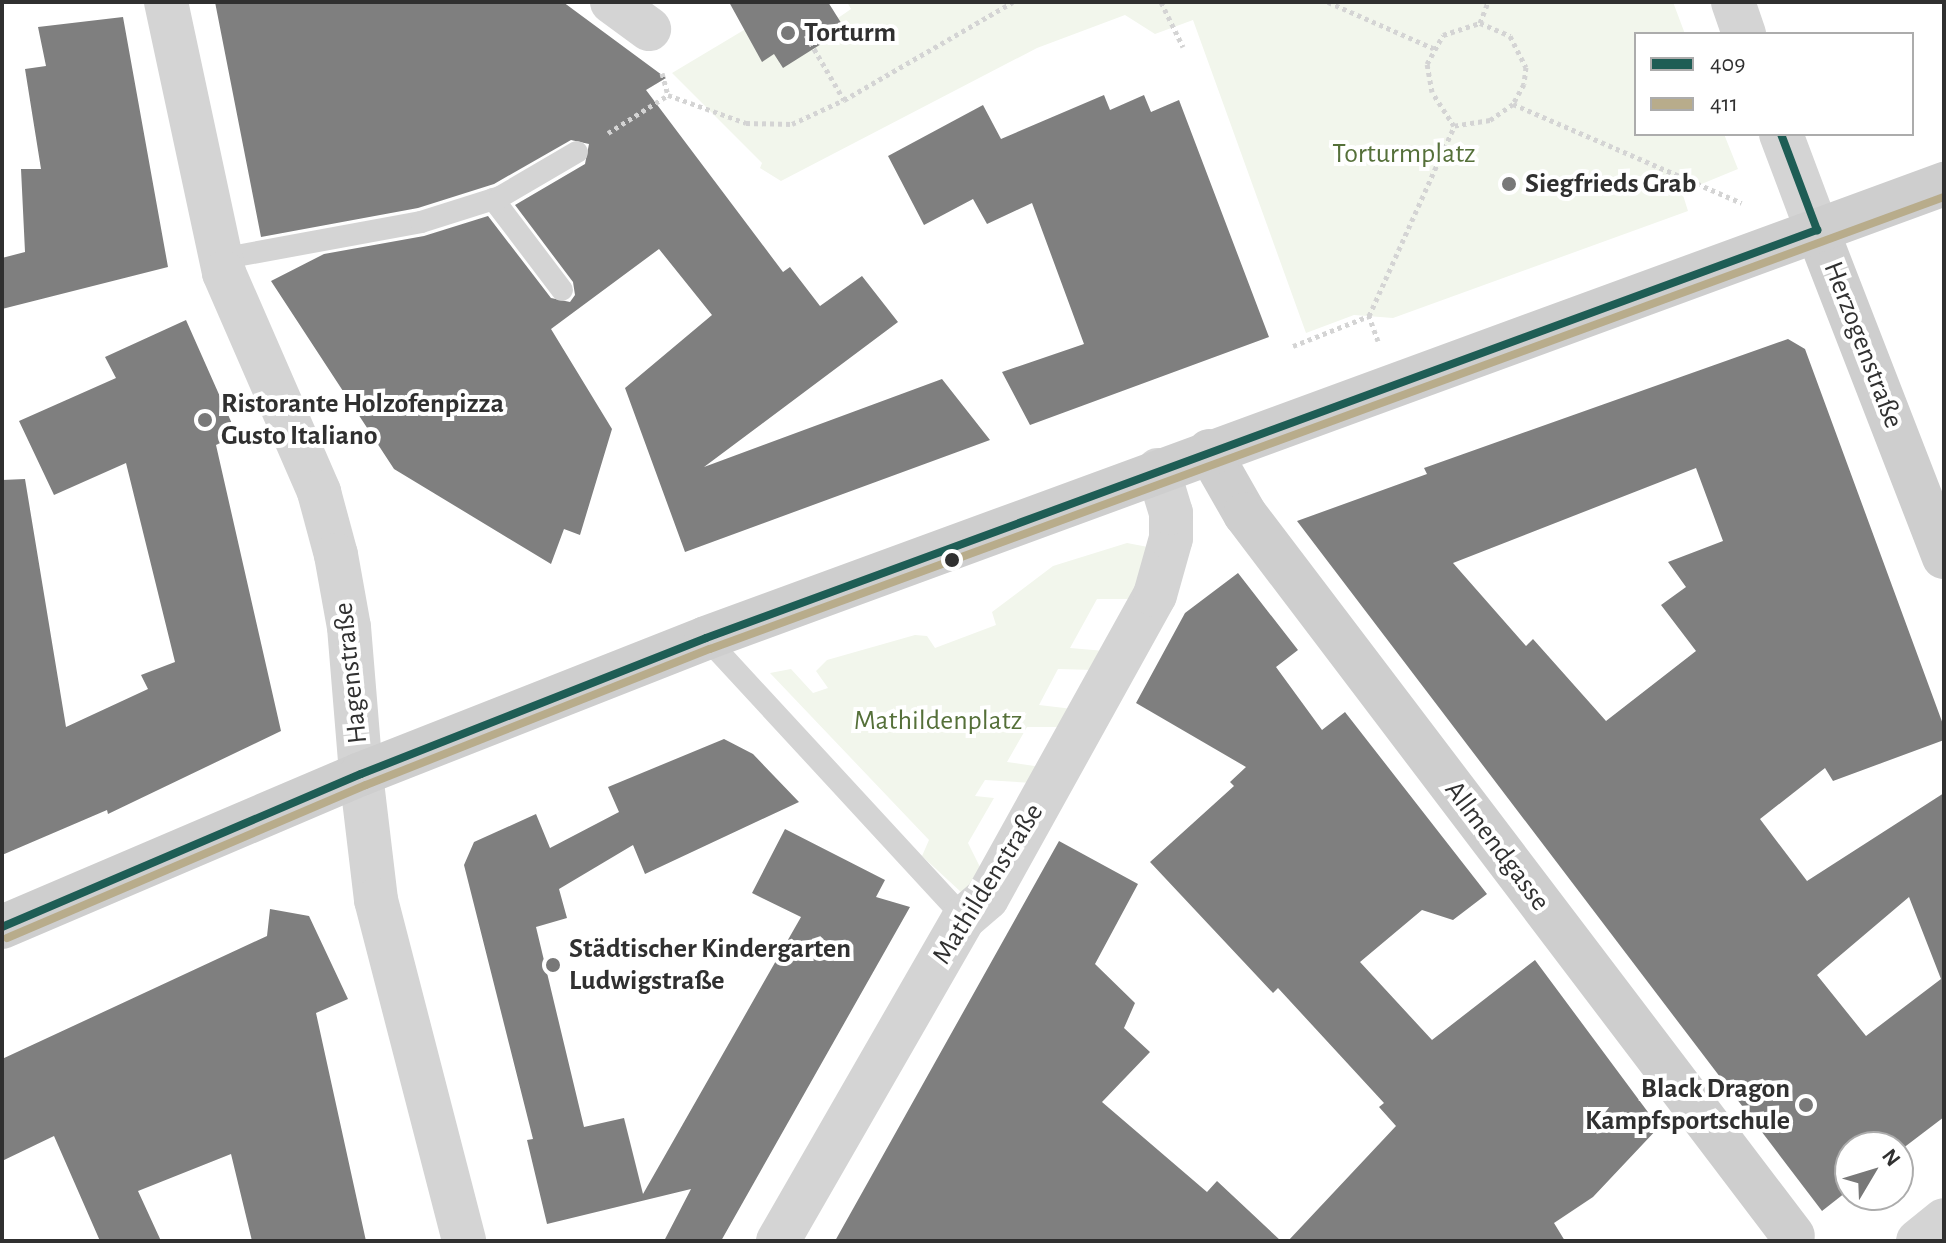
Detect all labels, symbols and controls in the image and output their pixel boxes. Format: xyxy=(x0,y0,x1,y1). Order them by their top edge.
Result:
place label: Torturm xyxy=(804,16,896,50)
marker: Torturm xyxy=(779,24,797,42)
legend xyxy=(1634,32,1914,136)
text: 409 xyxy=(1710,52,1746,76)
text: 411 xyxy=(1710,92,1738,116)
park label: Torturmplatz xyxy=(1332,137,1476,171)
place label: Siegfrieds Grab xyxy=(1525,167,1696,201)
marker: Siegfrieds Grab xyxy=(1500,175,1518,193)
street label: Herzogenstraße xyxy=(1816,257,1910,433)
place label: Ristorante Holzofenpizza Gusto Italiano xyxy=(221,387,504,453)
marker: Ristorante Holzofenpizza Gusto Italiano xyxy=(196,411,214,429)
unlabelled marker xyxy=(944,552,960,568)
street label: Hagenstraße xyxy=(327,601,375,745)
park label: Mathildenplatz xyxy=(854,704,1022,738)
street label: Allmendgasse xyxy=(1437,774,1557,918)
street label: Mathildenstraße xyxy=(925,797,1051,971)
place label: Städtischer Kindergarten Ludwigstraße xyxy=(569,932,851,998)
marker: Städtischer Kindergarten Ludwigstraße xyxy=(544,956,562,974)
place label: Black Dragon Kampfsportschule xyxy=(1585,1072,1790,1138)
marker: Black Dragon Kampfsportschule xyxy=(1797,1096,1815,1114)
north arrow xyxy=(1834,1131,1914,1211)
text: N xyxy=(1878,1145,1905,1170)

